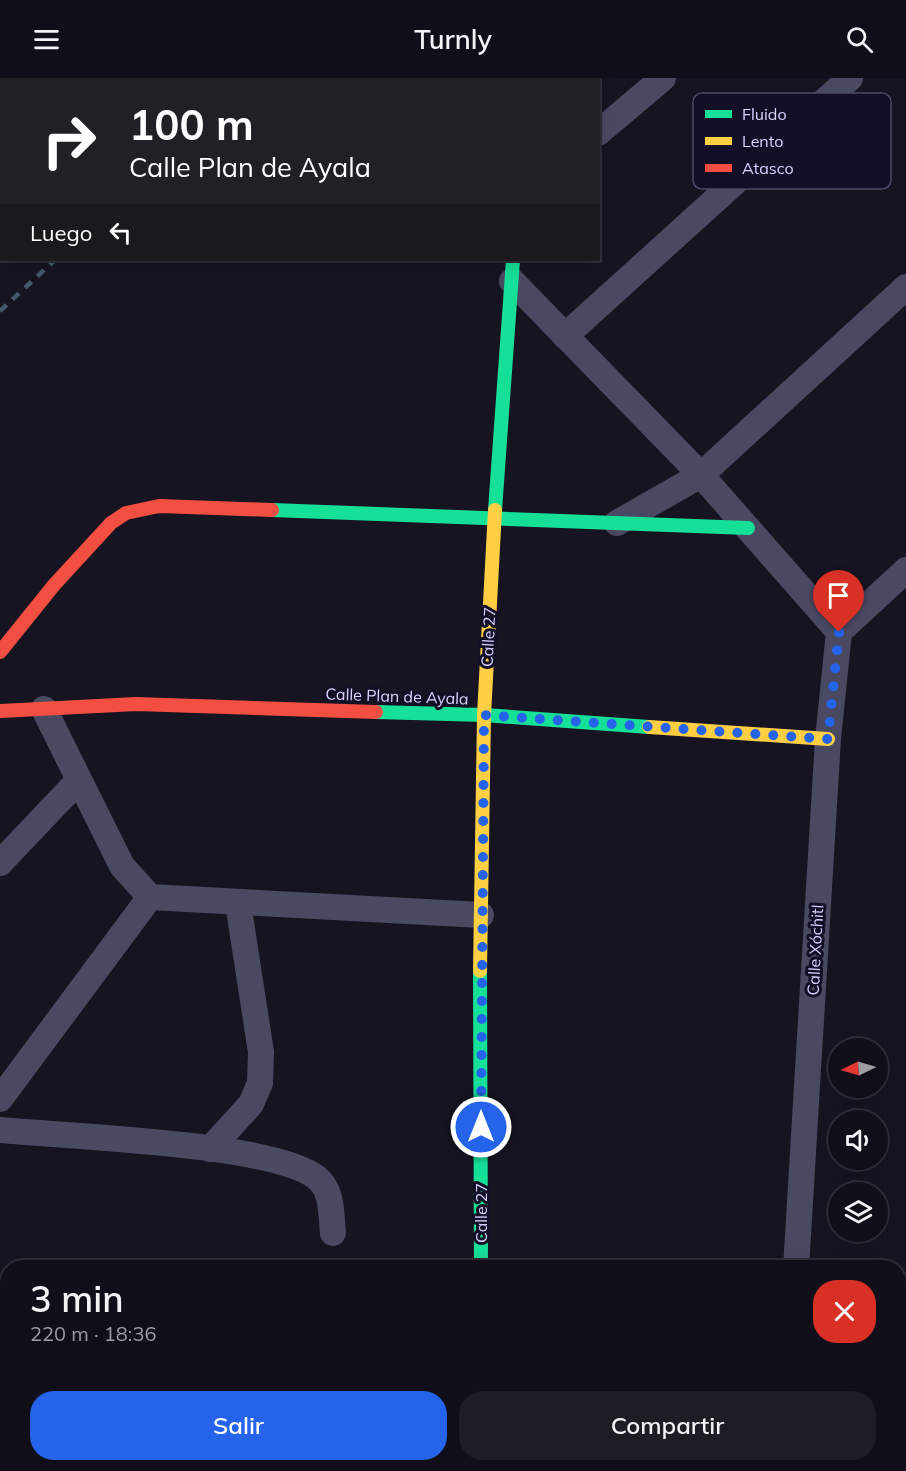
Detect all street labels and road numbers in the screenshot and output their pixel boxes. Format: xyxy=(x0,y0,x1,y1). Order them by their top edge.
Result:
street label: Calle 27 xyxy=(476,607,500,667)
street label: Calle Plan de Ayala xyxy=(325,684,469,708)
street label: Calle Xóchitl xyxy=(803,904,827,996)
street label: Calle 27 xyxy=(471,1183,491,1243)

